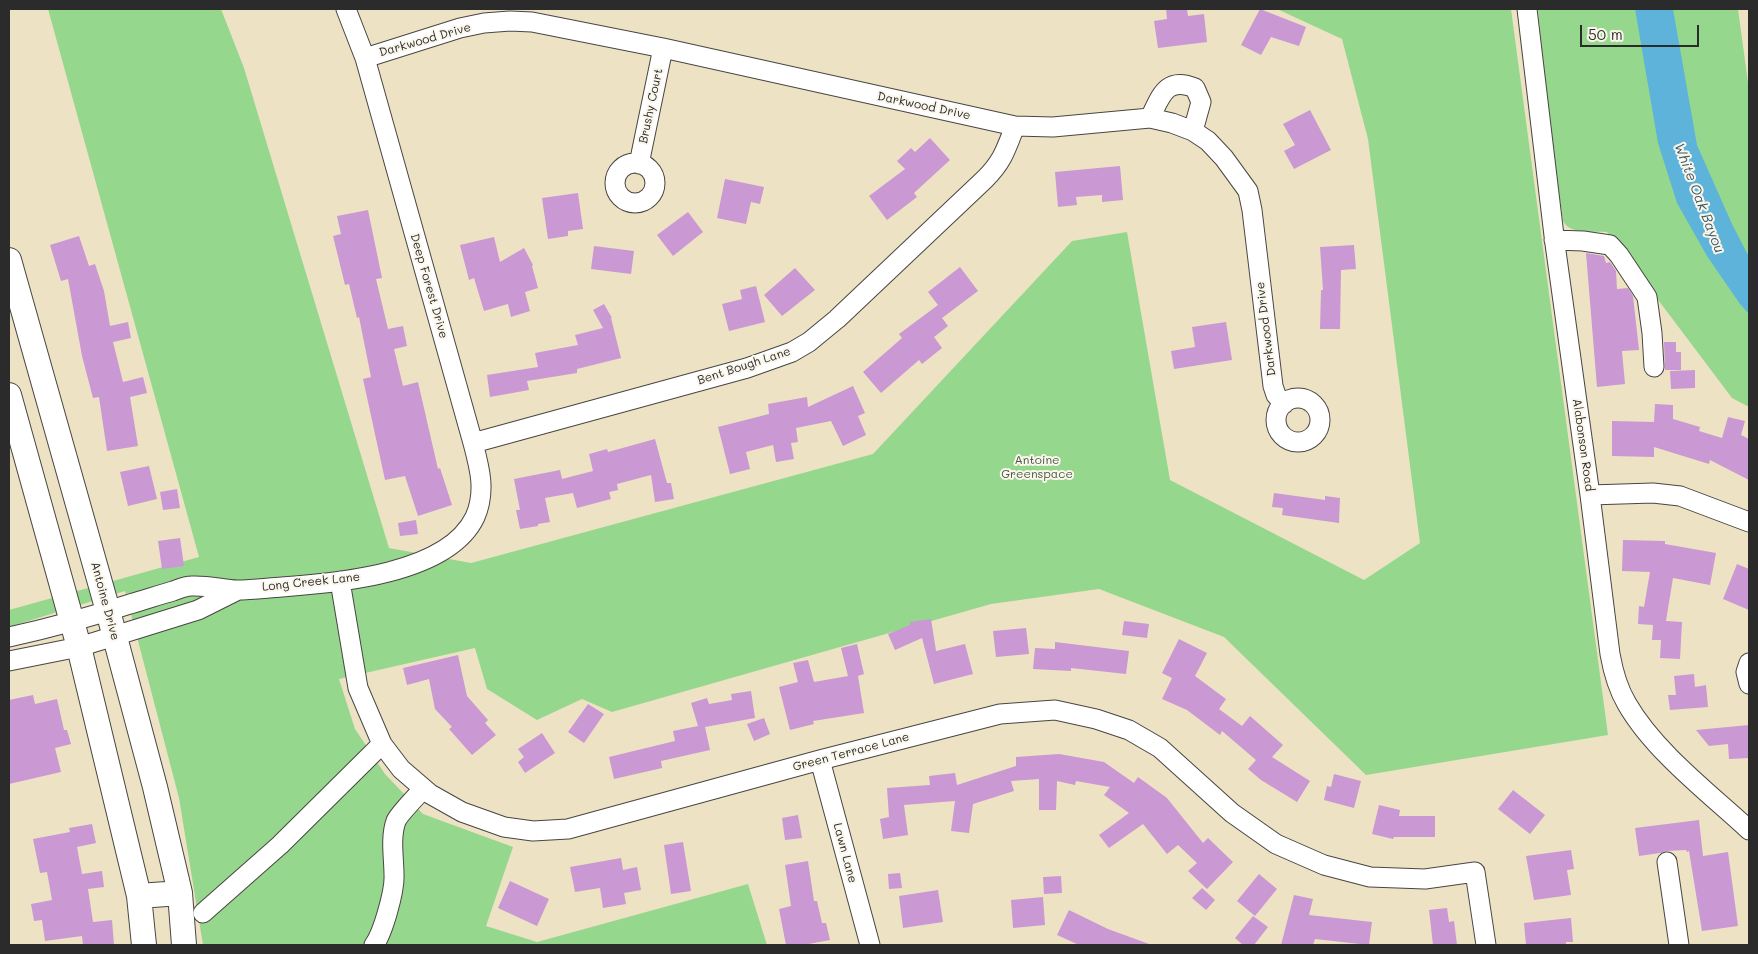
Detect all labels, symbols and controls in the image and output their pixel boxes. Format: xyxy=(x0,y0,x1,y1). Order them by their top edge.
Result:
scale bar xyxy=(1583,15,1702,47)
street label: Darkwood Drive xyxy=(377,20,473,60)
text: 50 m xyxy=(1588,24,1623,44)
street label: Brushy Court xyxy=(636,67,666,145)
street label: Darkwood Drive xyxy=(876,89,972,123)
water label: White Oak Bayou xyxy=(1670,141,1728,255)
street label: Deep Forest Drive xyxy=(407,232,451,340)
street label: Darkwood Drive xyxy=(1253,281,1279,377)
street label: Bent Bough Lane xyxy=(696,344,792,388)
street label: Alabonson Road xyxy=(1569,398,1597,492)
park label: Antoine Greenspace xyxy=(1001,453,1073,481)
street label: Antoine Drive xyxy=(88,560,122,642)
street label: Long Creek Lane xyxy=(261,570,361,594)
street label: Green Terrace Lane xyxy=(791,730,911,774)
street label: Lawn Lane xyxy=(830,821,860,885)

